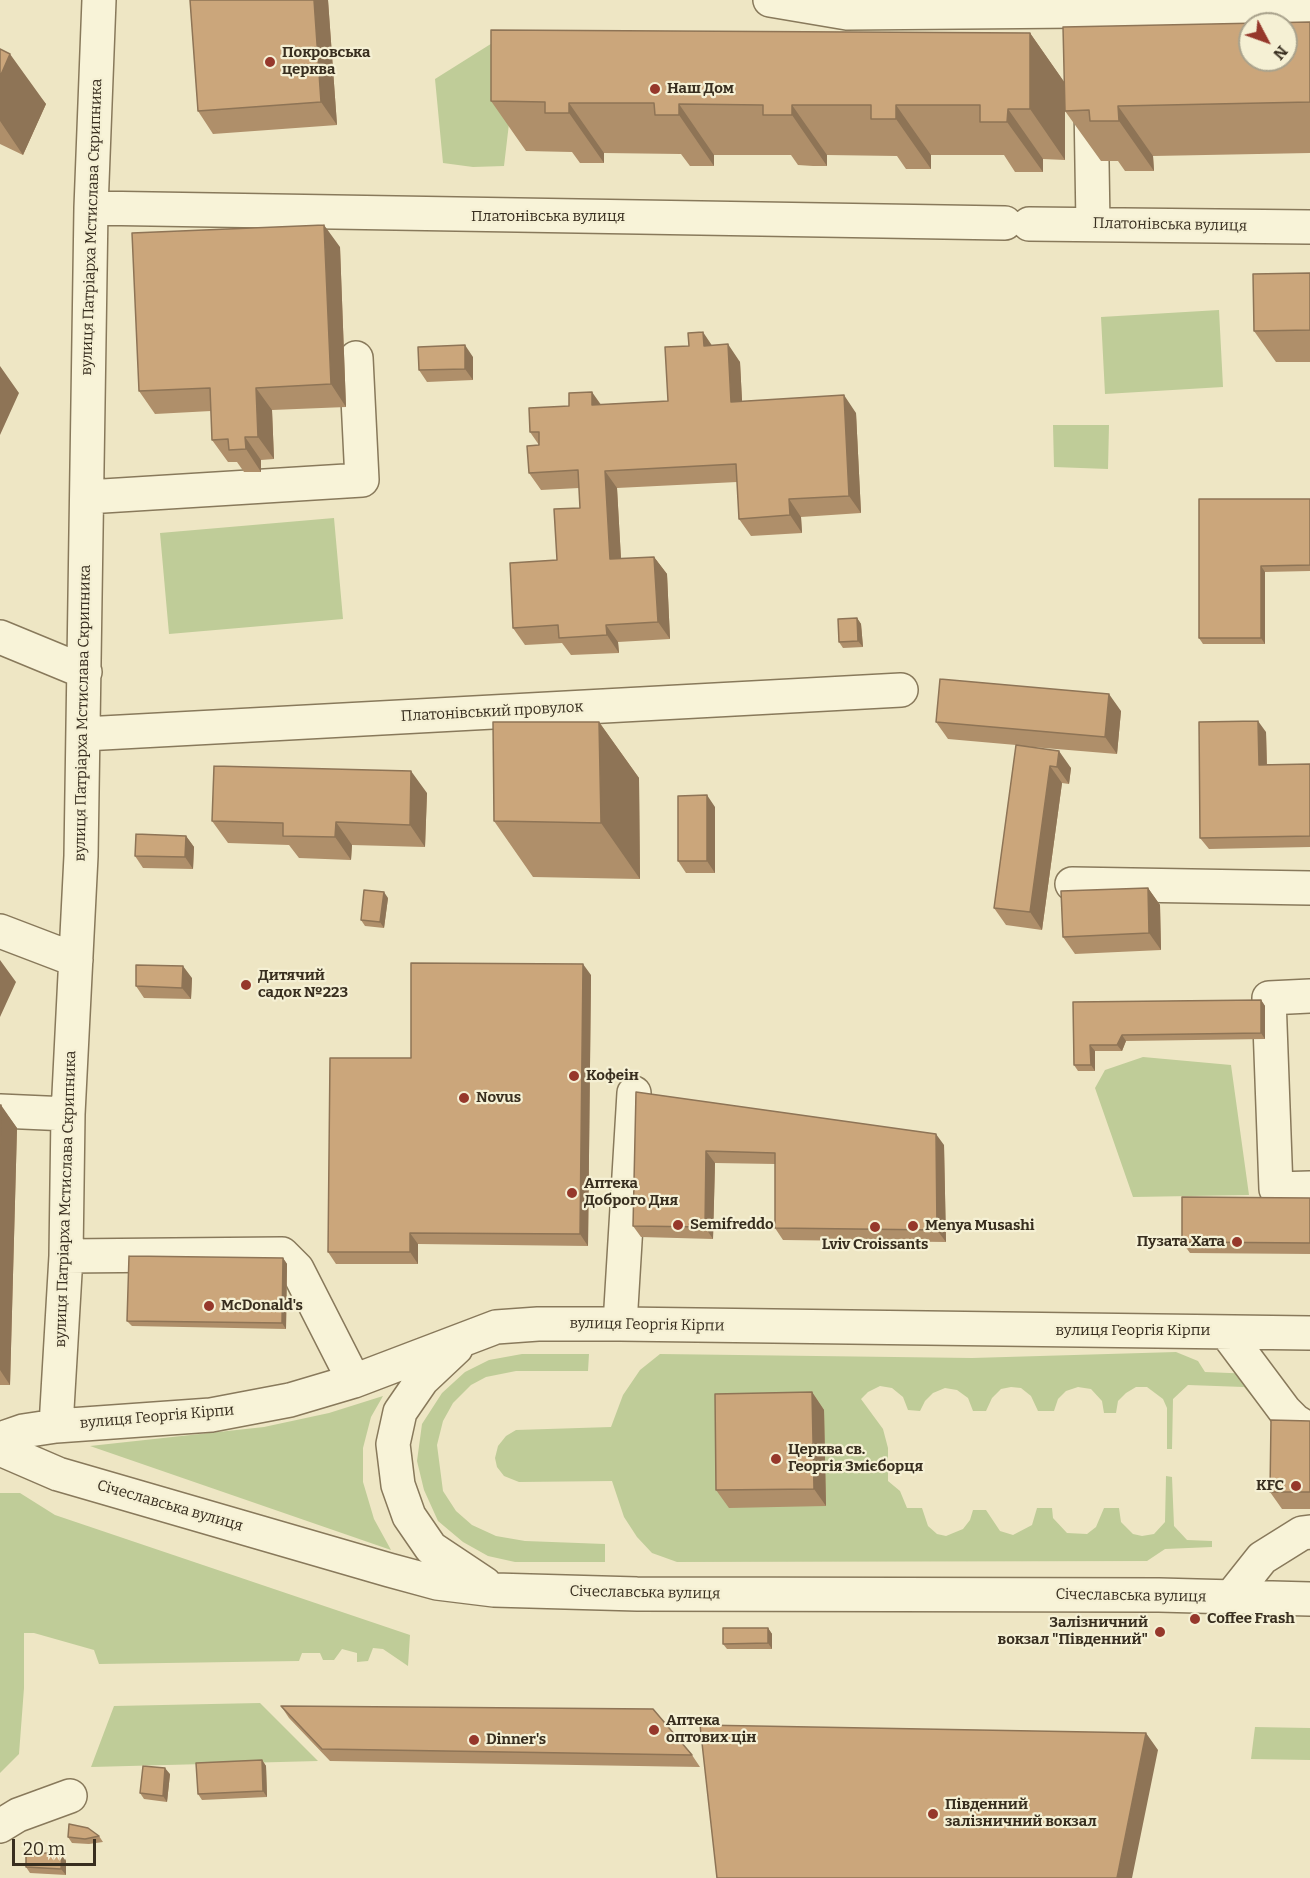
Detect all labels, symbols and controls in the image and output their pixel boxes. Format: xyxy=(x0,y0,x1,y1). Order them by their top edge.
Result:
north arrow xyxy=(1238,12,1298,72)
text: N xyxy=(1269,42,1292,64)
place label: Покровська церква xyxy=(282,44,370,79)
marker: Покровська церква xyxy=(263,55,277,69)
street label: вулиця Патріарха Мстислава Скрипника xyxy=(78,78,106,376)
place label: Наш Дом xyxy=(667,80,734,98)
marker: Наш Дом xyxy=(648,82,662,96)
street label: Платонівська вулиця xyxy=(471,208,625,226)
street label: Платонівська вулиця xyxy=(1093,215,1247,235)
street label: вулиця Патріарха Мстислава Скрипника xyxy=(71,564,95,862)
street label: Платонівський провулок xyxy=(400,698,584,726)
place label: Дитячий садок №223 xyxy=(258,967,348,1002)
marker: Дитячий садок №223 xyxy=(239,978,253,992)
street label: вулиця Патріарха Мстислава Скрипника xyxy=(52,1050,80,1348)
place label: Кофеiн xyxy=(586,1067,639,1085)
marker: Кофеiн xyxy=(567,1069,581,1083)
place label: Novus xyxy=(476,1089,521,1107)
marker: Novus xyxy=(457,1091,471,1105)
place label: Аптека Доброго Дня xyxy=(584,1175,678,1210)
marker: Аптека Доброго Дня xyxy=(565,1186,579,1200)
place label: Semifreddo xyxy=(690,1216,774,1234)
place label: Menya Musashi xyxy=(925,1217,1035,1235)
marker: Semifreddo xyxy=(671,1218,685,1232)
marker: Menya Musashi xyxy=(906,1219,920,1233)
marker: Lviv Croissants xyxy=(868,1220,882,1234)
place label: Пузата Хата xyxy=(1137,1233,1225,1251)
marker: Пузата Хата xyxy=(1230,1235,1244,1249)
place label: Lviv Croissants xyxy=(822,1236,928,1254)
place label: McDonald's xyxy=(221,1297,303,1315)
marker: McDonald's xyxy=(202,1299,216,1313)
street label: вулиця Георгія Кірпи xyxy=(569,1315,725,1335)
street label: вулиця Георгія Кірпи xyxy=(1056,1322,1210,1340)
street label: вулиця Георгія Кірпи xyxy=(79,1401,235,1433)
place label: Церква св. Георгія Змієборця xyxy=(788,1441,923,1476)
marker: Церква св. Георгія Змієборця xyxy=(769,1452,783,1466)
street label: Січеславська вулиця xyxy=(95,1477,245,1535)
place label: KFC xyxy=(1256,1477,1284,1495)
marker: KFC xyxy=(1289,1479,1303,1493)
street label: Січеславська вулиця xyxy=(569,1583,721,1603)
street label: Січеславська вулиця xyxy=(1055,1586,1207,1606)
place label: Coffee Frash xyxy=(1207,1610,1295,1628)
marker: Coffee Frash xyxy=(1188,1612,1202,1626)
place label: Залізничний вокзал "Південний" xyxy=(998,1614,1148,1649)
marker: Залізничний вокзал "Південний" xyxy=(1153,1625,1167,1639)
place label: Аптека оптових цін xyxy=(666,1712,756,1747)
marker: Аптека оптових цін xyxy=(647,1723,661,1737)
place label: Dinner's xyxy=(486,1731,546,1749)
marker: Dinner's xyxy=(467,1733,481,1747)
place label: Південний залізничний вокзал xyxy=(945,1796,1097,1831)
marker: Південний залізничний вокзал xyxy=(926,1807,940,1821)
scale bar xyxy=(15,1827,99,1865)
text: 20 m xyxy=(23,1838,65,1860)

